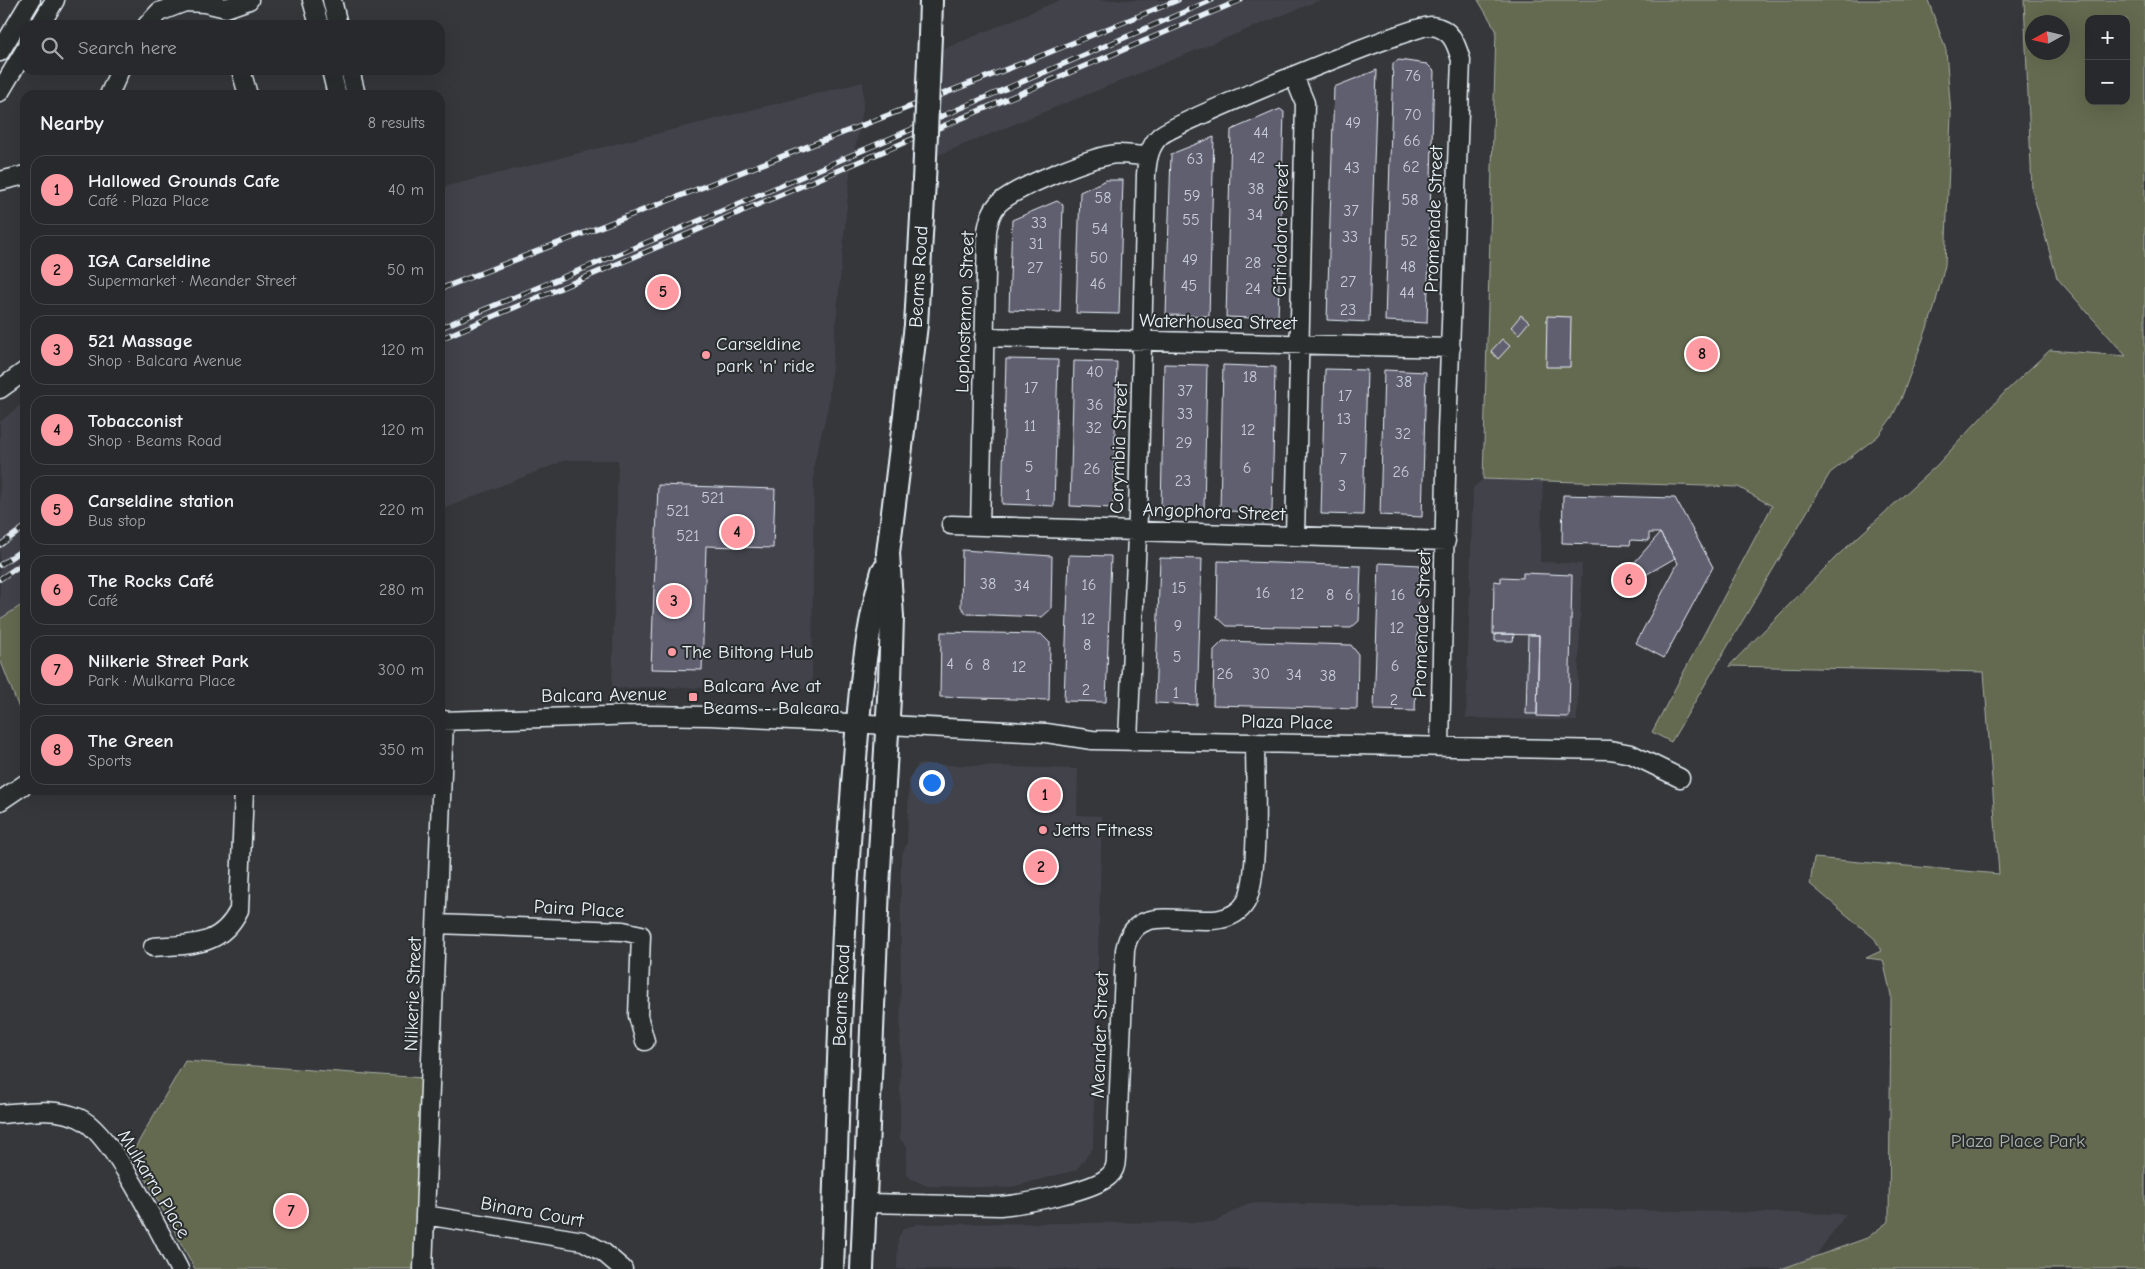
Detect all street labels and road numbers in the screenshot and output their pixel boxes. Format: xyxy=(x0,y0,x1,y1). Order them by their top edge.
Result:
street label: Promenade Street xyxy=(1420,145,1448,293)
street label: Citriodora Street xyxy=(1269,162,1293,297)
street label: Beams Road xyxy=(905,225,933,328)
street label: Lophostemon Street xyxy=(951,230,979,393)
street label: Waterhousea Street xyxy=(1139,310,1298,334)
street label: Corymbia Street xyxy=(1106,381,1132,514)
street label: Angophora Street xyxy=(1142,499,1286,526)
street label: Promenade Street xyxy=(1408,550,1436,698)
street label: Balcara Avenue xyxy=(541,683,667,707)
street label: Plaza Place xyxy=(1241,710,1333,734)
street label: Paira Place xyxy=(533,896,625,922)
street label: Nilkerie Street xyxy=(400,936,426,1052)
street label: Beams Road xyxy=(828,944,854,1047)
street label: Meander Street xyxy=(1087,971,1113,1099)
street label: Mulkarra Place xyxy=(113,1126,195,1242)
street label: Binara Court xyxy=(479,1192,586,1232)

